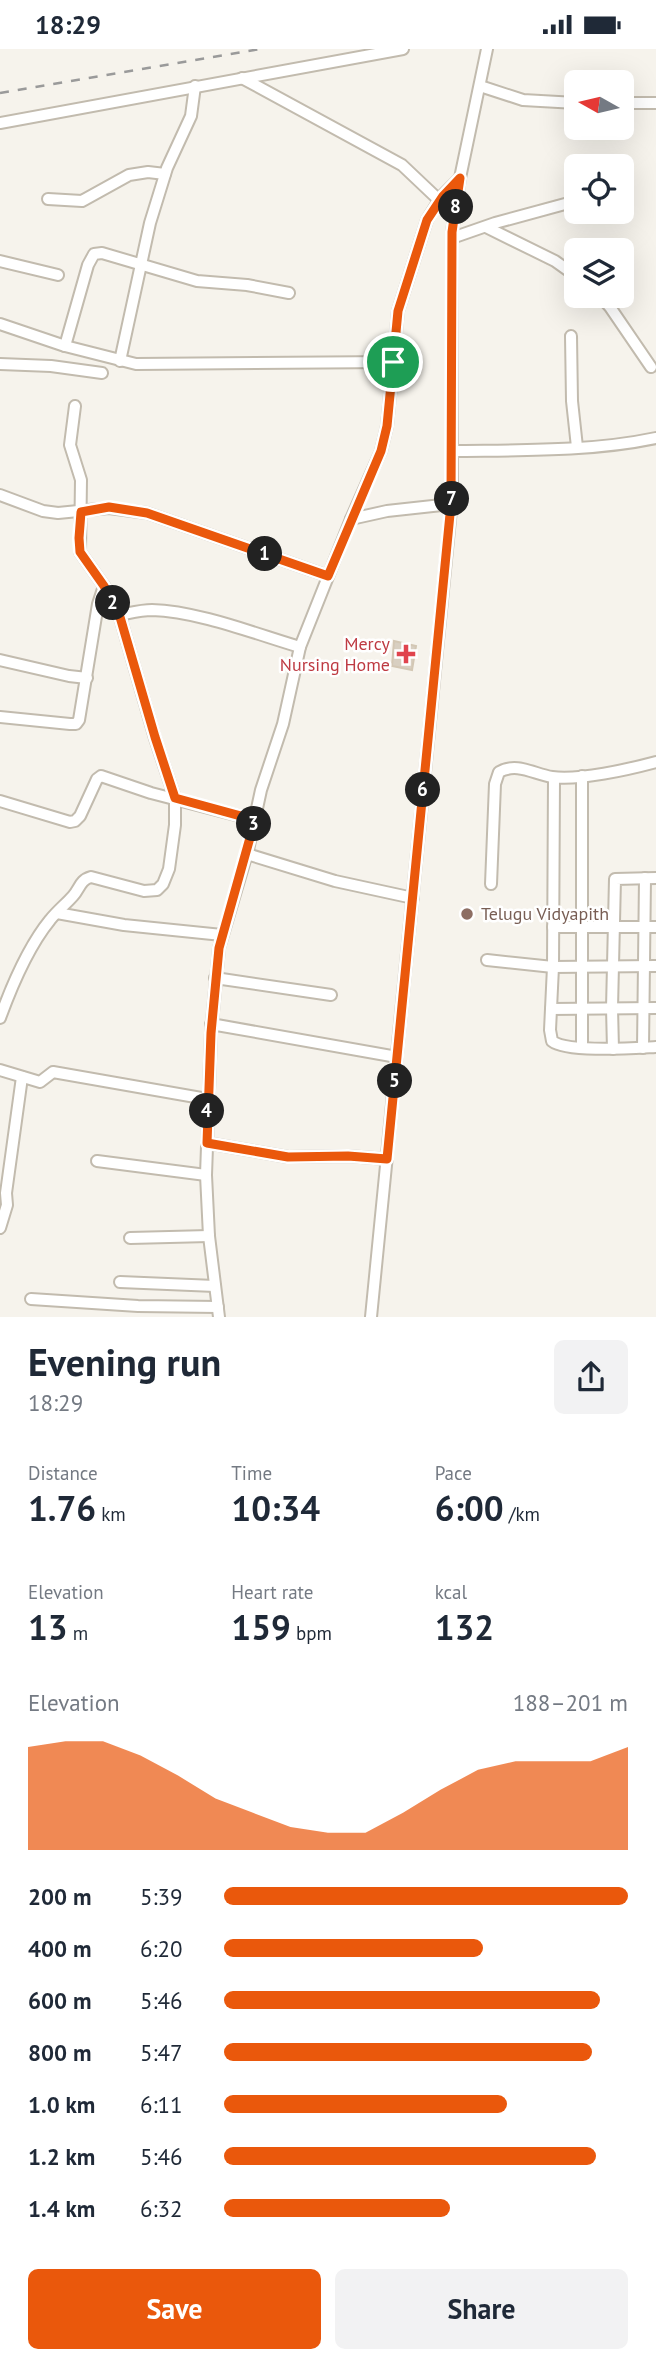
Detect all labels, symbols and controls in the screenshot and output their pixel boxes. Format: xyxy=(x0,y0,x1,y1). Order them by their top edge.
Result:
text: 18:29 xyxy=(35,8,101,41)
north arrow xyxy=(564,70,634,140)
map controls xyxy=(564,70,634,308)
button: locate xyxy=(564,154,634,224)
pin: 8 xyxy=(438,189,474,225)
text: 8 xyxy=(450,194,461,218)
button: layers xyxy=(564,238,634,308)
pin xyxy=(363,332,423,392)
icon: arrive xyxy=(374,343,412,381)
pin: 7 xyxy=(434,482,470,517)
text: 7 xyxy=(446,486,457,510)
pin: 1 xyxy=(247,537,282,571)
text: 1 xyxy=(259,541,270,565)
pin: 2 xyxy=(96,585,130,621)
text: 2 xyxy=(107,590,118,614)
place label: Mercy Nursing Home xyxy=(280,632,391,676)
marker: Mercy Nursing Home xyxy=(396,644,416,664)
pin: 6 xyxy=(406,773,440,807)
text: 6 xyxy=(417,777,428,801)
pin: 3 xyxy=(236,807,272,841)
text: 3 xyxy=(248,811,259,835)
place label: Telugu Vidyapith xyxy=(481,902,609,925)
marker: Telugu Vidyapith xyxy=(459,906,475,922)
pin: 5 xyxy=(378,1063,412,1099)
text: 5 xyxy=(389,1068,400,1092)
pin: 4 xyxy=(190,1093,224,1129)
text: 4 xyxy=(201,1098,212,1122)
text: Evening run xyxy=(28,1337,221,1386)
button: share xyxy=(554,1340,628,1414)
text: 18:29 xyxy=(28,1388,83,1417)
text: Distance xyxy=(28,1461,98,1485)
text: Time xyxy=(231,1461,272,1485)
text: Pace xyxy=(435,1461,472,1485)
text: 1.76 xyxy=(28,1485,96,1531)
text: 10:34 xyxy=(231,1485,320,1531)
text: 6:00 xyxy=(435,1485,504,1531)
text: km xyxy=(96,1502,126,1526)
text: /km xyxy=(504,1502,540,1526)
text: Elevation xyxy=(28,1580,104,1604)
text: Heart rate xyxy=(231,1580,313,1604)
text: kcal xyxy=(435,1580,467,1604)
text: 13 xyxy=(28,1604,68,1650)
text: 159 xyxy=(231,1604,291,1650)
text: 132 xyxy=(435,1604,494,1650)
text: m xyxy=(68,1621,88,1645)
text: bpm xyxy=(291,1621,332,1645)
text: Elevation xyxy=(28,1688,120,1717)
text: 188–201 m xyxy=(513,1688,628,1717)
text: 200 m xyxy=(28,1882,91,1911)
text: 5:39 xyxy=(140,1882,183,1911)
text: 400 m xyxy=(28,1934,91,1963)
text: 6:20 xyxy=(140,1934,183,1963)
text: 600 m xyxy=(28,1986,91,2015)
text: 5:46 xyxy=(140,1986,183,2015)
text: 800 m xyxy=(28,2038,91,2067)
text: 5:47 xyxy=(140,2038,183,2067)
text: 1.0 km xyxy=(28,2090,95,2119)
text: 6:11 xyxy=(140,2090,183,2119)
text: 1.2 km xyxy=(28,2142,95,2171)
text: 5:46 xyxy=(140,2142,183,2171)
text: 1.4 km xyxy=(28,2194,95,2223)
text: 6:32 xyxy=(140,2194,183,2223)
button: Save xyxy=(28,2269,321,2349)
button: Share xyxy=(335,2269,628,2349)

